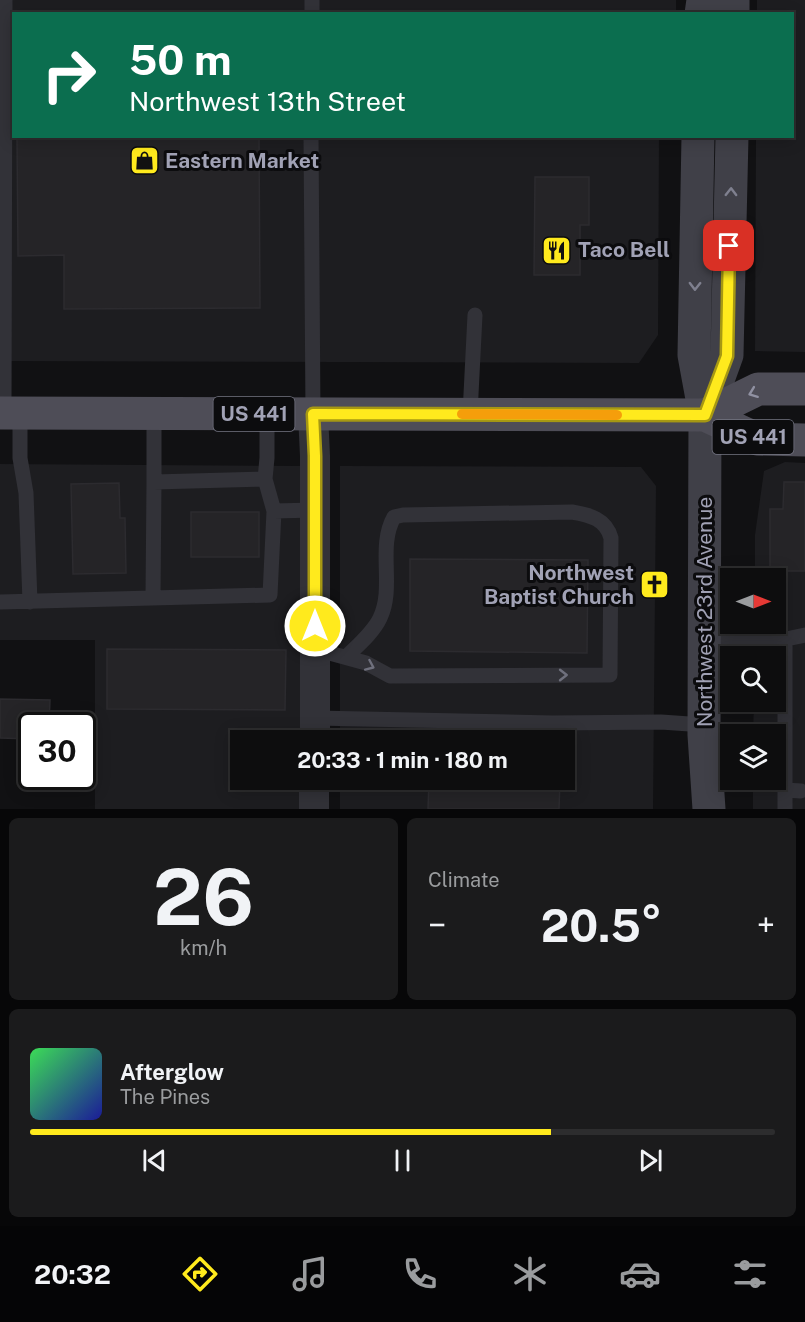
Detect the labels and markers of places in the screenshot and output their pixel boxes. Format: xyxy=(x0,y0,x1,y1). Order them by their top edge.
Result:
shop icon: Eastern Market xyxy=(128,145,160,177)
place label: Eastern Market xyxy=(165,148,319,173)
pin xyxy=(703,220,754,271)
restaurant icon: Taco Bell xyxy=(541,234,573,266)
place label: Taco Bell xyxy=(578,237,670,262)
place label: Northwest Baptist Church xyxy=(484,560,634,609)
church icon: Northwest Baptist Church xyxy=(639,569,671,601)

